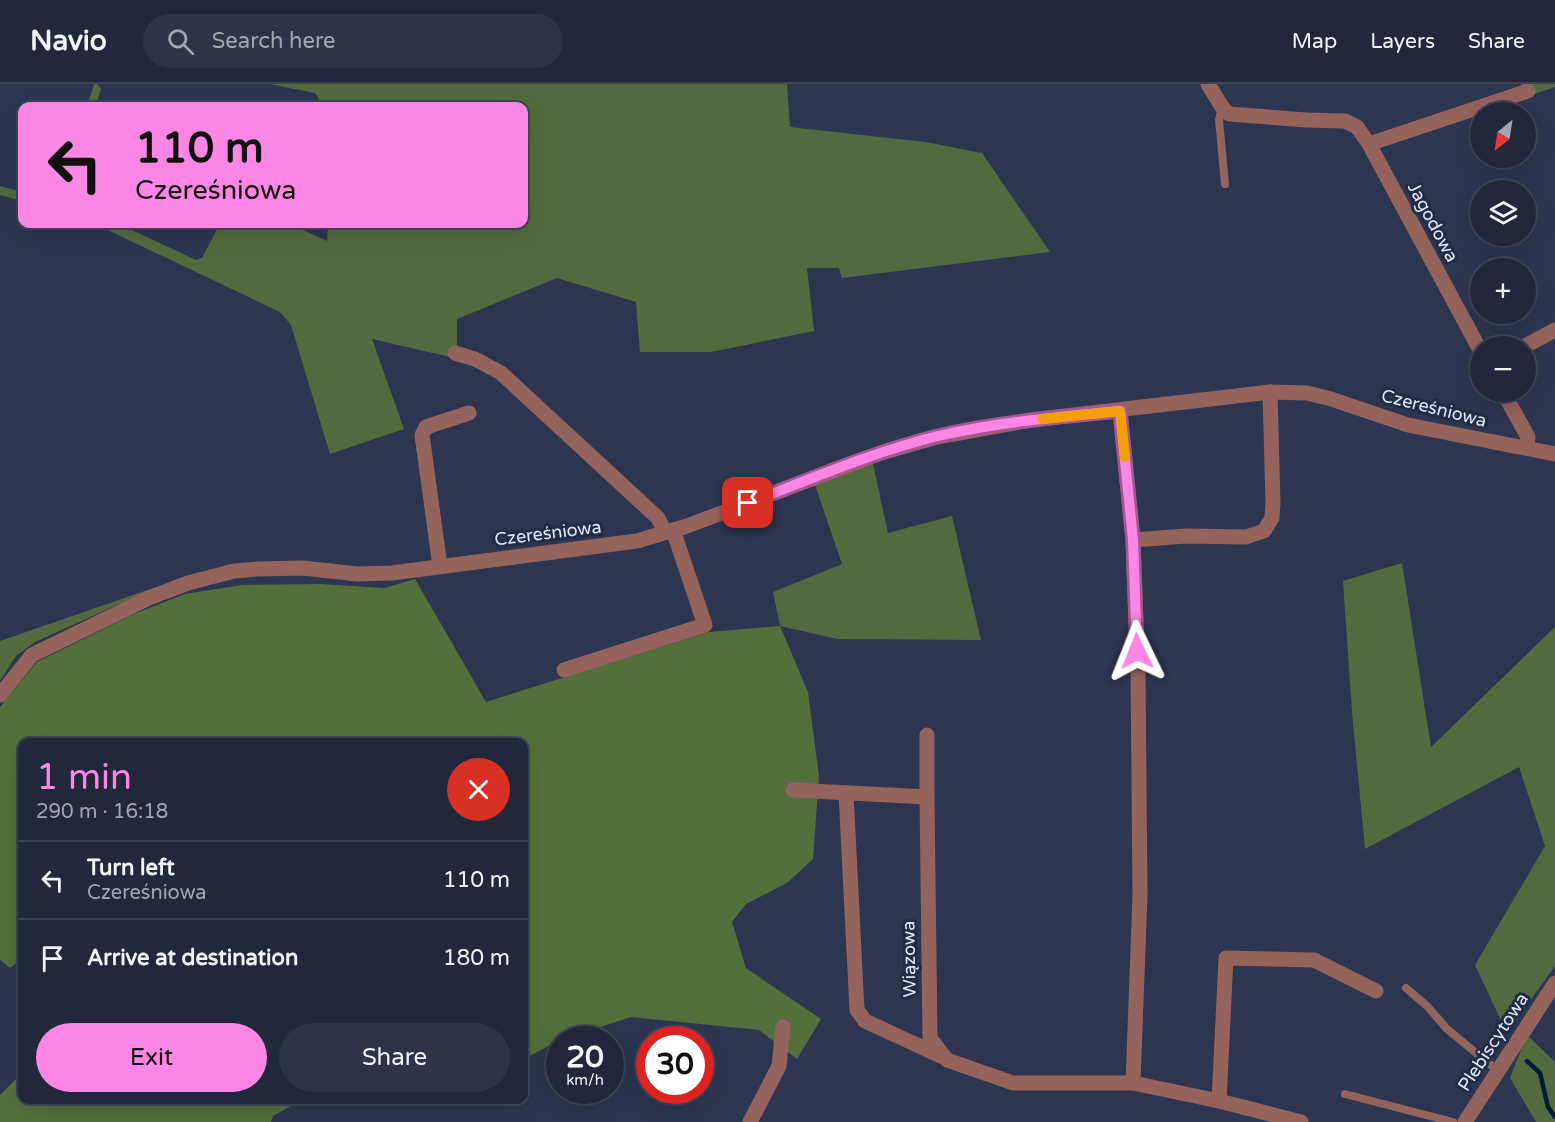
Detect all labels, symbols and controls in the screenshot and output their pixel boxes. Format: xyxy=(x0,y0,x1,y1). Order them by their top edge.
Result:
search box xyxy=(143,14,563,68)
text: Navio xyxy=(30,24,107,58)
icon: search xyxy=(164,25,197,58)
text: Search here xyxy=(212,28,336,54)
text: Map xyxy=(1292,29,1337,54)
text: Layers xyxy=(1370,29,1435,54)
text: Share xyxy=(1468,29,1525,54)
north arrow xyxy=(1470,102,1536,168)
map controls xyxy=(1470,102,1536,402)
text: 110 m xyxy=(135,123,264,174)
icon: left xyxy=(36,126,114,204)
text: Czereśniowa xyxy=(135,174,296,207)
street label: Jagodowa xyxy=(1403,178,1463,266)
button: layers xyxy=(1470,180,1536,246)
button: + xyxy=(1470,258,1536,324)
button: − xyxy=(1470,336,1536,402)
street label: Czereśniowa xyxy=(1379,384,1489,432)
pin xyxy=(722,477,773,528)
icon: arrive xyxy=(731,486,764,519)
street label: Czereśniowa xyxy=(493,516,603,550)
position arrow xyxy=(1105,619,1169,683)
text: 1 min xyxy=(36,756,132,799)
button: close xyxy=(447,758,510,821)
text: 290 m · 16:18 xyxy=(36,800,168,824)
text: Turn left xyxy=(87,855,175,881)
icon: left xyxy=(36,864,69,897)
text: 110 m xyxy=(443,867,510,893)
text: Czereśniowa xyxy=(87,881,207,905)
street label: Wiązowa xyxy=(897,921,921,997)
icon: arrive xyxy=(36,942,69,975)
text: Arrive at destination xyxy=(87,945,298,971)
text: 180 m xyxy=(443,945,510,971)
street label: Plebiscytowa xyxy=(1453,989,1533,1095)
button: Exit xyxy=(36,1023,267,1092)
button: Share xyxy=(279,1023,510,1092)
speed limit sign: 30 xyxy=(636,1026,714,1104)
text: 20 xyxy=(566,1039,604,1076)
text: km/h xyxy=(566,1071,604,1089)

